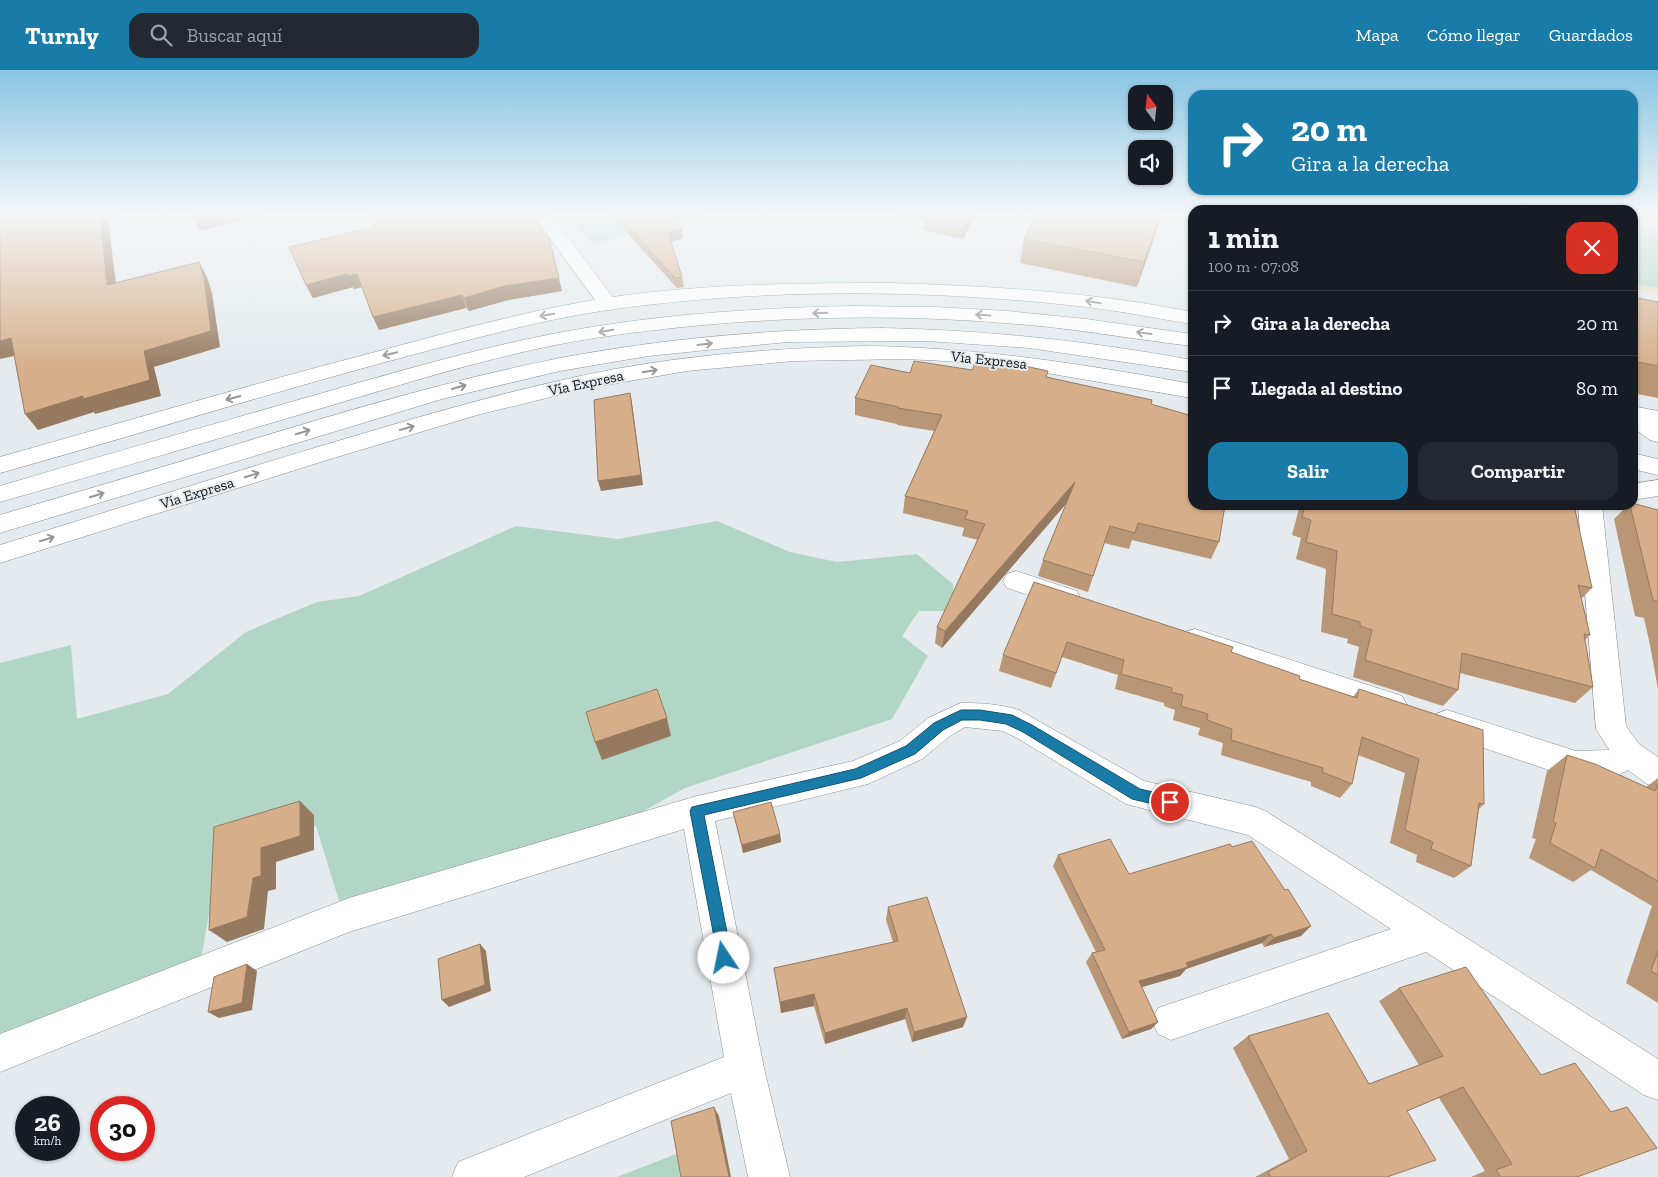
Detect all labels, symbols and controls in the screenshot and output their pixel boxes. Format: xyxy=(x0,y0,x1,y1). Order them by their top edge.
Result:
search box xyxy=(129,13,479,58)
text: Turnly xyxy=(25,21,99,50)
icon: search xyxy=(147,21,175,49)
text: Buscar aquí xyxy=(187,24,282,47)
text: Mapa xyxy=(1356,24,1399,46)
text: Cómo llegar xyxy=(1427,24,1521,46)
text: Guardados xyxy=(1549,24,1633,46)
north arrow xyxy=(1128,85,1172,130)
map controls xyxy=(1128,85,1173,185)
text: 20 m xyxy=(1291,108,1367,150)
icon: right xyxy=(1208,110,1273,175)
button: sound xyxy=(1128,140,1173,185)
text: Gira a la derecha xyxy=(1291,150,1449,177)
text: 1 min xyxy=(1208,220,1279,256)
button: close xyxy=(1566,222,1618,274)
text: 100 m · 07:08 xyxy=(1208,257,1299,276)
one-way arrow xyxy=(1085,297,1101,307)
one-way arrow xyxy=(813,308,829,317)
icon: right xyxy=(1208,309,1236,337)
one-way arrow xyxy=(540,311,556,321)
one-way arrow xyxy=(975,311,991,320)
text: Gira a la derecha xyxy=(1251,312,1390,335)
text: 20 m xyxy=(1577,312,1618,335)
one-way arrow xyxy=(599,327,615,337)
one-way arrow xyxy=(1137,328,1153,338)
one-way arrow xyxy=(696,338,712,348)
street label: Vía Expresa xyxy=(949,347,1028,373)
one-way arrow xyxy=(382,350,398,359)
street label: Vía Expresa xyxy=(546,366,625,400)
one-way arrow xyxy=(642,366,658,376)
icon: arrive xyxy=(1208,374,1236,402)
text: Llegada al destino xyxy=(1251,377,1402,400)
text: 80 m xyxy=(1576,377,1618,400)
one-way arrow xyxy=(450,382,466,392)
one-way arrow xyxy=(225,393,241,403)
one-way arrow xyxy=(399,423,415,433)
one-way arrow xyxy=(294,427,310,437)
button: Salir xyxy=(1208,442,1408,500)
button: Compartir xyxy=(1418,442,1618,500)
one-way arrow xyxy=(243,470,259,480)
street label: Vía Expresa xyxy=(157,473,236,513)
one-way arrow xyxy=(88,489,104,499)
one-way arrow xyxy=(38,534,54,544)
pin xyxy=(1149,781,1191,823)
icon: arrive xyxy=(1156,788,1184,816)
position arrow xyxy=(697,931,749,983)
speed limit sign: 30 xyxy=(90,1096,155,1161)
text: 26 xyxy=(34,1107,61,1137)
text: km/h xyxy=(34,1134,61,1148)

